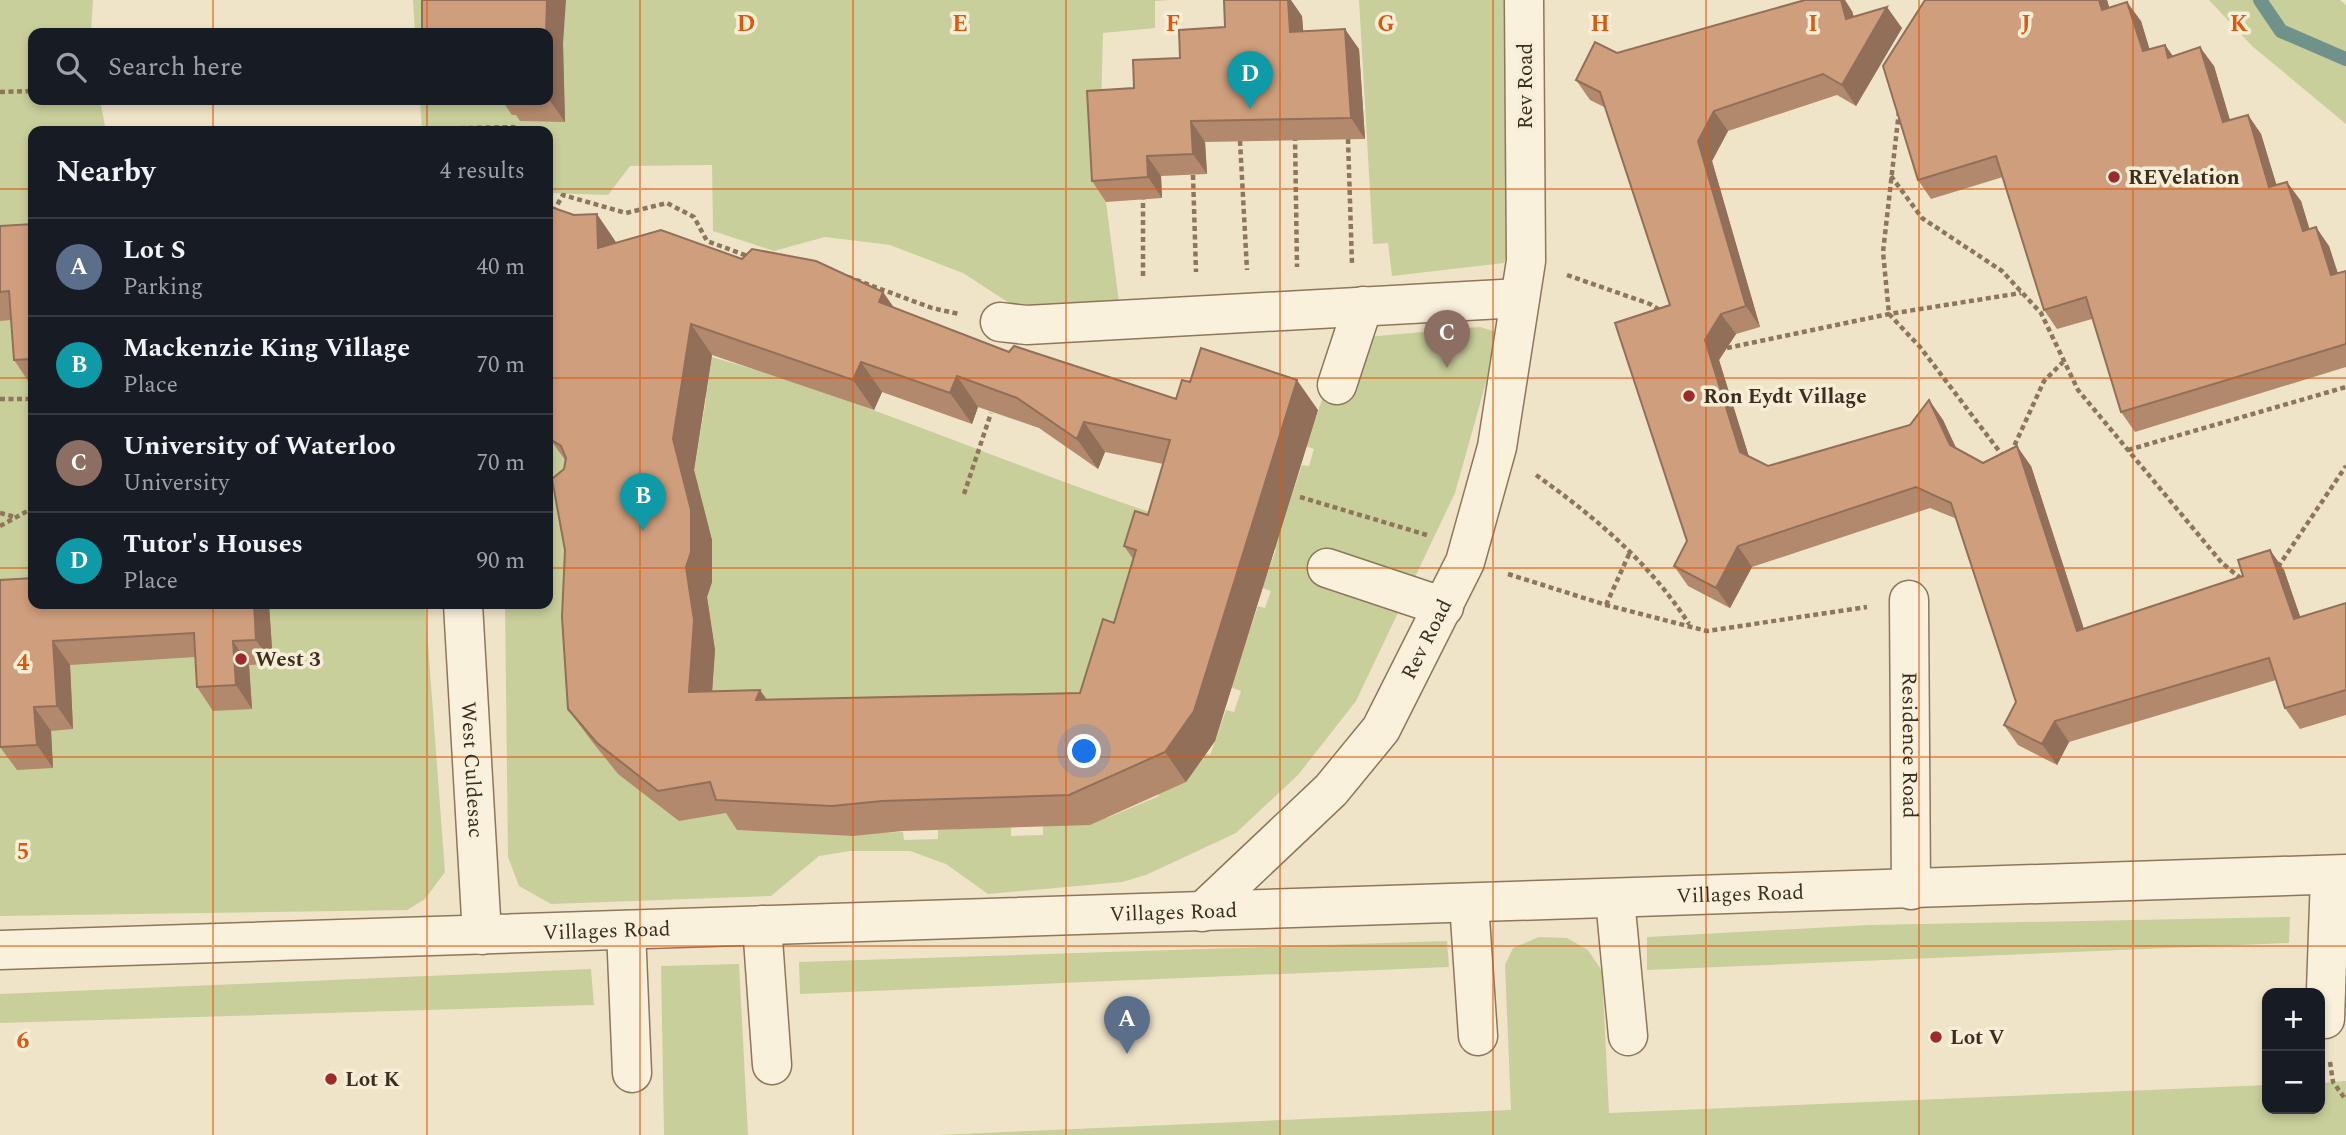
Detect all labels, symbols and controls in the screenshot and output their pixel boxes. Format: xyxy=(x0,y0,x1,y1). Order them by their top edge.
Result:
text: D xyxy=(737,7,755,42)
text: E xyxy=(952,7,968,42)
text: F xyxy=(1166,7,1180,42)
text: G xyxy=(1377,7,1395,42)
text: H xyxy=(1590,7,1610,42)
text: I xyxy=(1808,7,1818,42)
text: J xyxy=(2021,7,2031,42)
text: K xyxy=(2230,7,2248,42)
search box xyxy=(28,28,553,105)
street label: Rev Road xyxy=(1510,43,1542,129)
text: Search here xyxy=(108,47,243,87)
icon: search xyxy=(52,48,90,86)
pin: D xyxy=(1227,51,1273,109)
text: Nearby xyxy=(56,149,155,195)
text: 4 results xyxy=(440,154,525,189)
place label: REVelation xyxy=(2128,162,2240,194)
marker: REVelation xyxy=(2106,169,2122,185)
text: Lot S xyxy=(123,230,186,270)
text: A xyxy=(70,250,88,285)
text: 40 m xyxy=(476,250,525,285)
text: Parking xyxy=(123,270,203,305)
pin: C xyxy=(1424,310,1470,368)
text: Mackenzie King Village xyxy=(123,328,410,368)
text: B xyxy=(71,348,87,383)
text: 70 m xyxy=(476,348,525,383)
text: Place xyxy=(123,368,178,403)
place label: Ron Eydt Village xyxy=(1703,381,1867,413)
marker: Ron Eydt Village xyxy=(1681,388,1697,404)
text: University of Waterloo xyxy=(123,426,396,466)
text: C xyxy=(71,446,87,481)
text: 70 m xyxy=(476,446,525,481)
text: University xyxy=(123,466,229,501)
pin: B xyxy=(620,473,666,531)
text: Tutor's Houses xyxy=(123,524,303,564)
text: D xyxy=(70,544,88,579)
text: 90 m xyxy=(476,544,525,579)
text: Place xyxy=(123,564,178,599)
street label: Rev Road xyxy=(1393,594,1461,686)
place label: West 3 xyxy=(255,644,321,676)
text: 4 xyxy=(17,646,30,681)
marker: West 3 xyxy=(233,651,249,667)
street label: Residence Road xyxy=(1892,672,1926,818)
street label: West Culdesac xyxy=(452,701,491,839)
your location xyxy=(1067,734,1101,768)
text: 5 xyxy=(17,835,29,870)
street label: Villages Road xyxy=(1676,877,1805,913)
street label: Villages Road xyxy=(1109,895,1238,931)
street label: Villages Road xyxy=(542,913,671,949)
map controls xyxy=(2262,988,2325,1114)
button: + xyxy=(2262,988,2325,1051)
pin: A xyxy=(1104,996,1150,1054)
place label: Lot V xyxy=(1950,1022,2005,1054)
text: 6 xyxy=(17,1024,30,1059)
marker: Lot V xyxy=(1928,1029,1944,1045)
button: − xyxy=(2262,1051,2325,1114)
place label: Lot K xyxy=(345,1064,400,1096)
marker: Lot K xyxy=(323,1071,339,1087)

